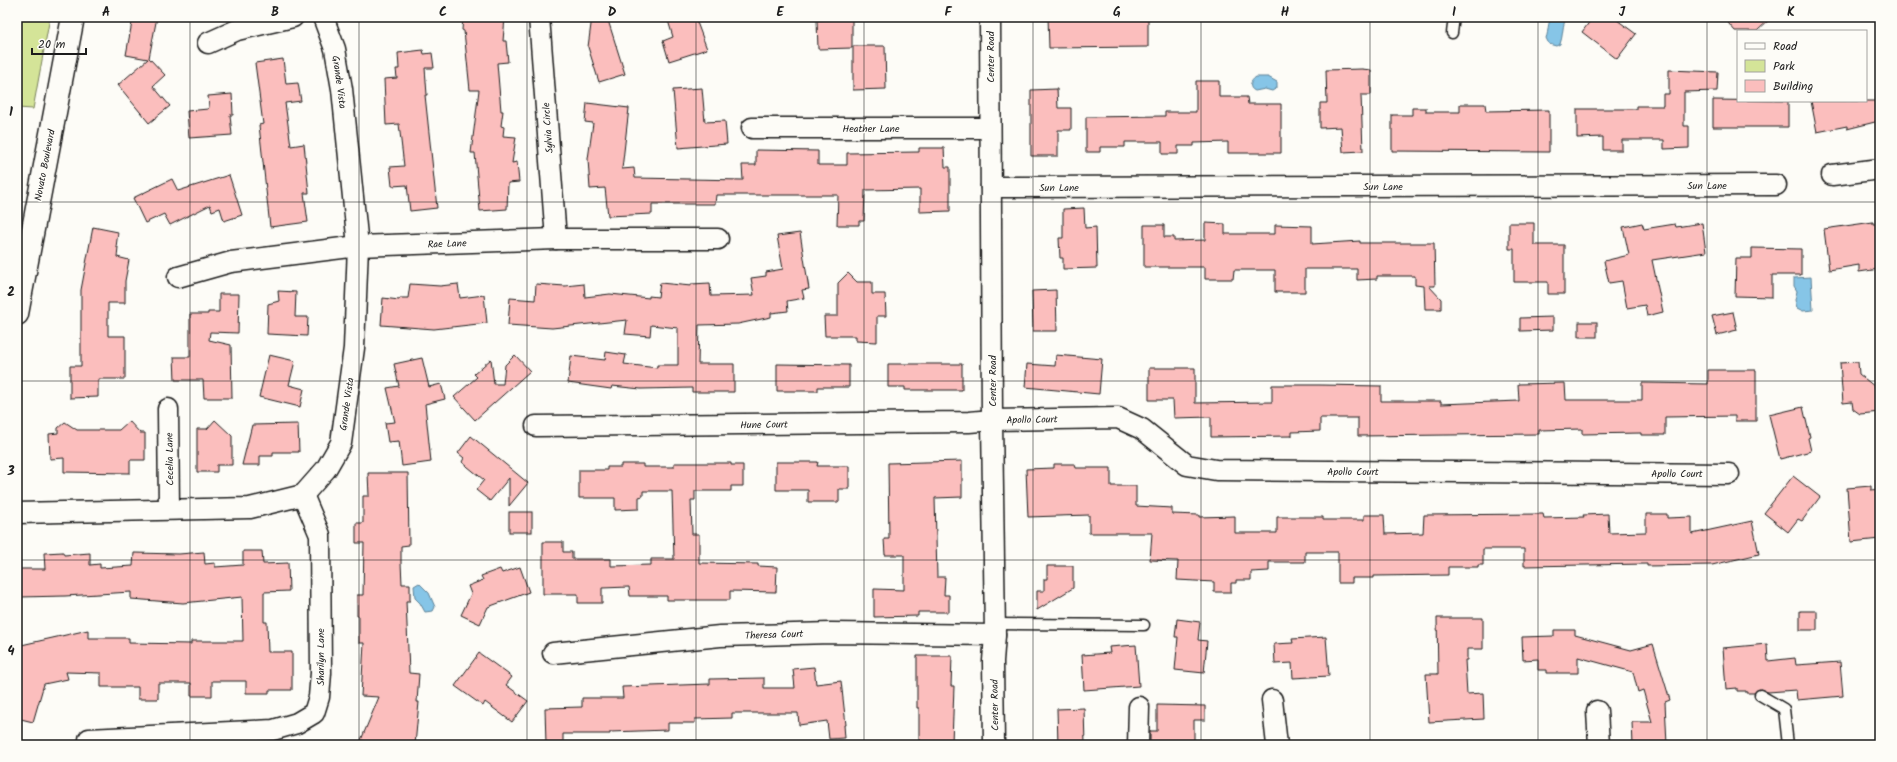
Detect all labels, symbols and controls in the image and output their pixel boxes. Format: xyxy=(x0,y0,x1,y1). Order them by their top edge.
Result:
text: A xyxy=(102,2,110,23)
text: B xyxy=(271,2,279,23)
text: C xyxy=(439,2,447,23)
text: D xyxy=(608,2,617,23)
text: E xyxy=(776,2,784,23)
text: F xyxy=(944,2,952,23)
text: G xyxy=(1113,2,1121,23)
text: H xyxy=(1281,2,1290,23)
text: I xyxy=(1452,2,1456,23)
text: J xyxy=(1619,2,1626,23)
text: K xyxy=(1787,2,1795,23)
scale bar xyxy=(32,30,86,56)
street label: Center Road xyxy=(983,30,999,83)
legend xyxy=(1737,30,1867,102)
text: 20 m xyxy=(38,35,66,54)
text: Road xyxy=(1773,37,1798,56)
street label: Grande Vista xyxy=(327,55,351,110)
text: Park xyxy=(1773,57,1795,76)
text: Building xyxy=(1773,77,1813,96)
text: 1 xyxy=(9,102,13,123)
street label: Sylvia Circle xyxy=(538,102,558,154)
street label: Heather Lane xyxy=(843,121,900,137)
street label: Novato Boulevard xyxy=(30,127,60,202)
street label: Sun Lane xyxy=(1687,178,1727,194)
street label: Sun Lane xyxy=(1363,179,1403,195)
street label: Sun Lane xyxy=(1039,180,1079,196)
street label: Rae Lane xyxy=(427,235,467,253)
text: 2 xyxy=(7,282,15,303)
street label: Center Road xyxy=(985,354,1001,407)
street label: Grande Vista xyxy=(335,376,359,432)
street label: Apollo Court xyxy=(1006,412,1058,428)
street label: Hune Court xyxy=(740,417,788,433)
street label: Cecelia Lane xyxy=(162,432,178,486)
text: 3 xyxy=(6,461,15,482)
street label: Apollo Court xyxy=(1327,464,1379,480)
street label: Apollo Court xyxy=(1651,466,1703,482)
street label: Theresa Court xyxy=(745,626,804,644)
street label: Sharilyn Lane xyxy=(313,628,329,686)
text: 4 xyxy=(7,641,15,662)
street label: Center Road xyxy=(987,678,1003,731)

